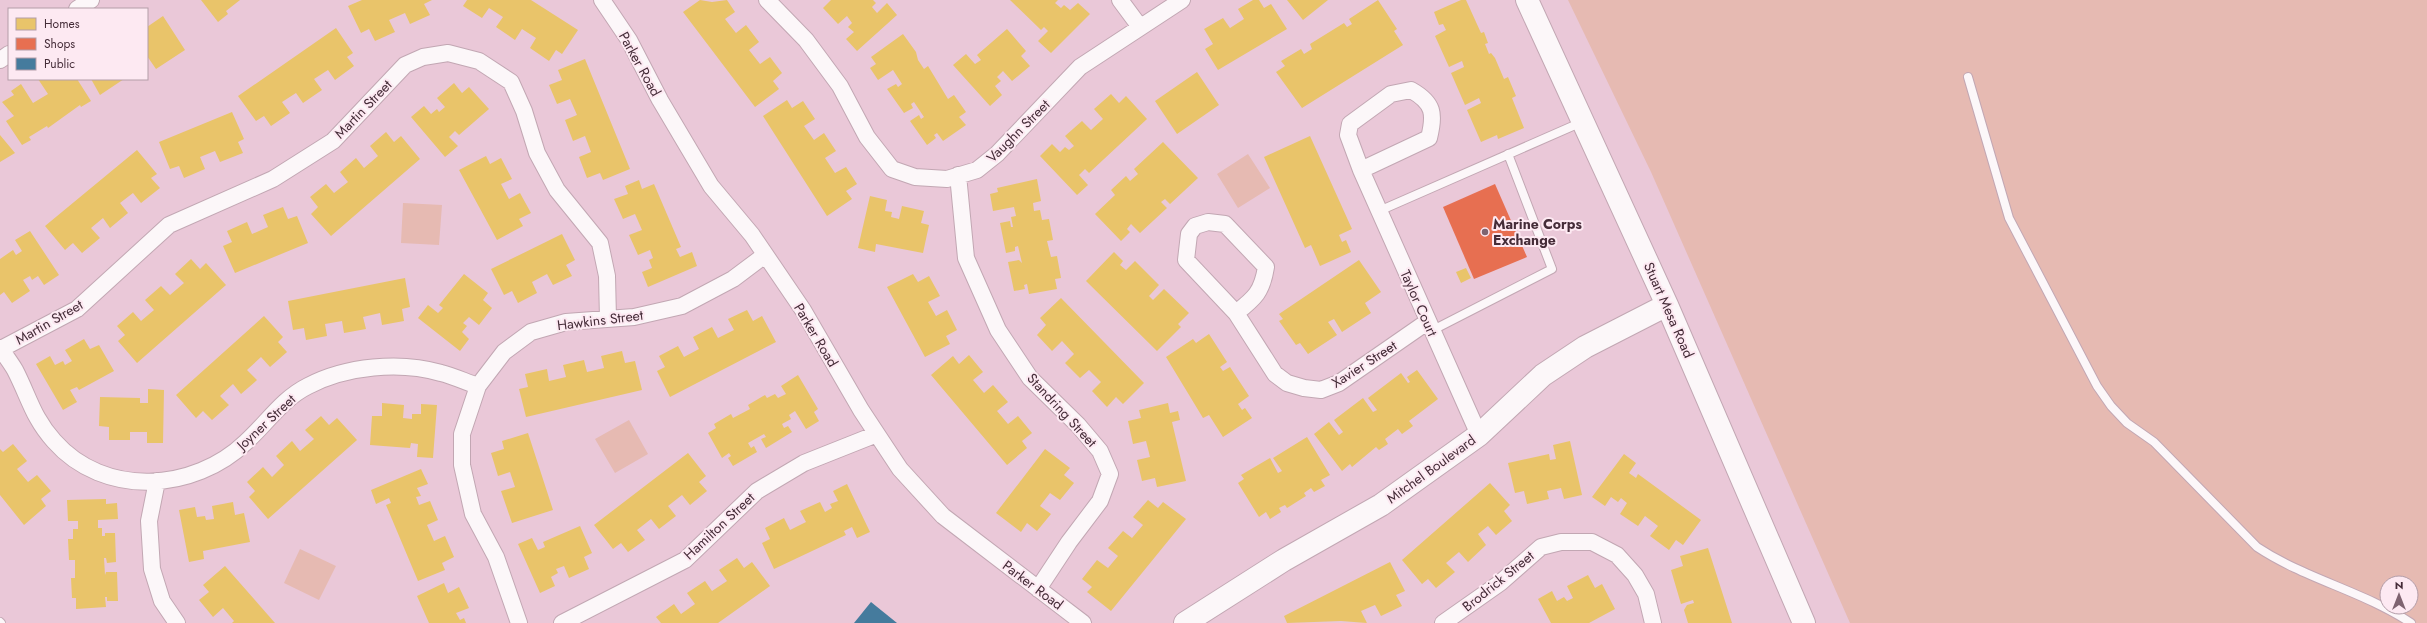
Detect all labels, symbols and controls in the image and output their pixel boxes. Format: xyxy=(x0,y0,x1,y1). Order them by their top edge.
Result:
legend xyxy=(8,8,148,80)
text: Homes xyxy=(44,15,80,33)
street label: Parker Road xyxy=(614,28,666,100)
text: Shops xyxy=(44,35,75,53)
text: Public xyxy=(44,55,75,73)
street label: Martin Street xyxy=(330,75,397,143)
street label: Vaughn Street xyxy=(982,94,1055,167)
place label: Marine Corps Exchange xyxy=(1493,214,1582,250)
marker: Marine Corps Exchange xyxy=(1480,227,1490,237)
street label: Stuart Mesa Road xyxy=(1639,259,1699,361)
street label: Taylor Court xyxy=(1396,267,1443,340)
street label: Martin Street xyxy=(12,294,87,349)
street label: Parker Road xyxy=(789,299,843,371)
street label: Hawkins Street xyxy=(556,305,645,335)
street label: Xavier Street xyxy=(1328,335,1401,393)
street label: Standring Street xyxy=(1022,369,1102,452)
street label: Joyner Street xyxy=(231,389,300,456)
street label: Mitchel Boulevard xyxy=(1382,430,1480,508)
street label: Hamilton Street xyxy=(679,487,759,564)
street label: Brodrick Street xyxy=(1458,545,1539,616)
street label: Parker Road xyxy=(999,556,1067,614)
north arrow xyxy=(2379,575,2419,615)
text: N xyxy=(2395,577,2403,593)

